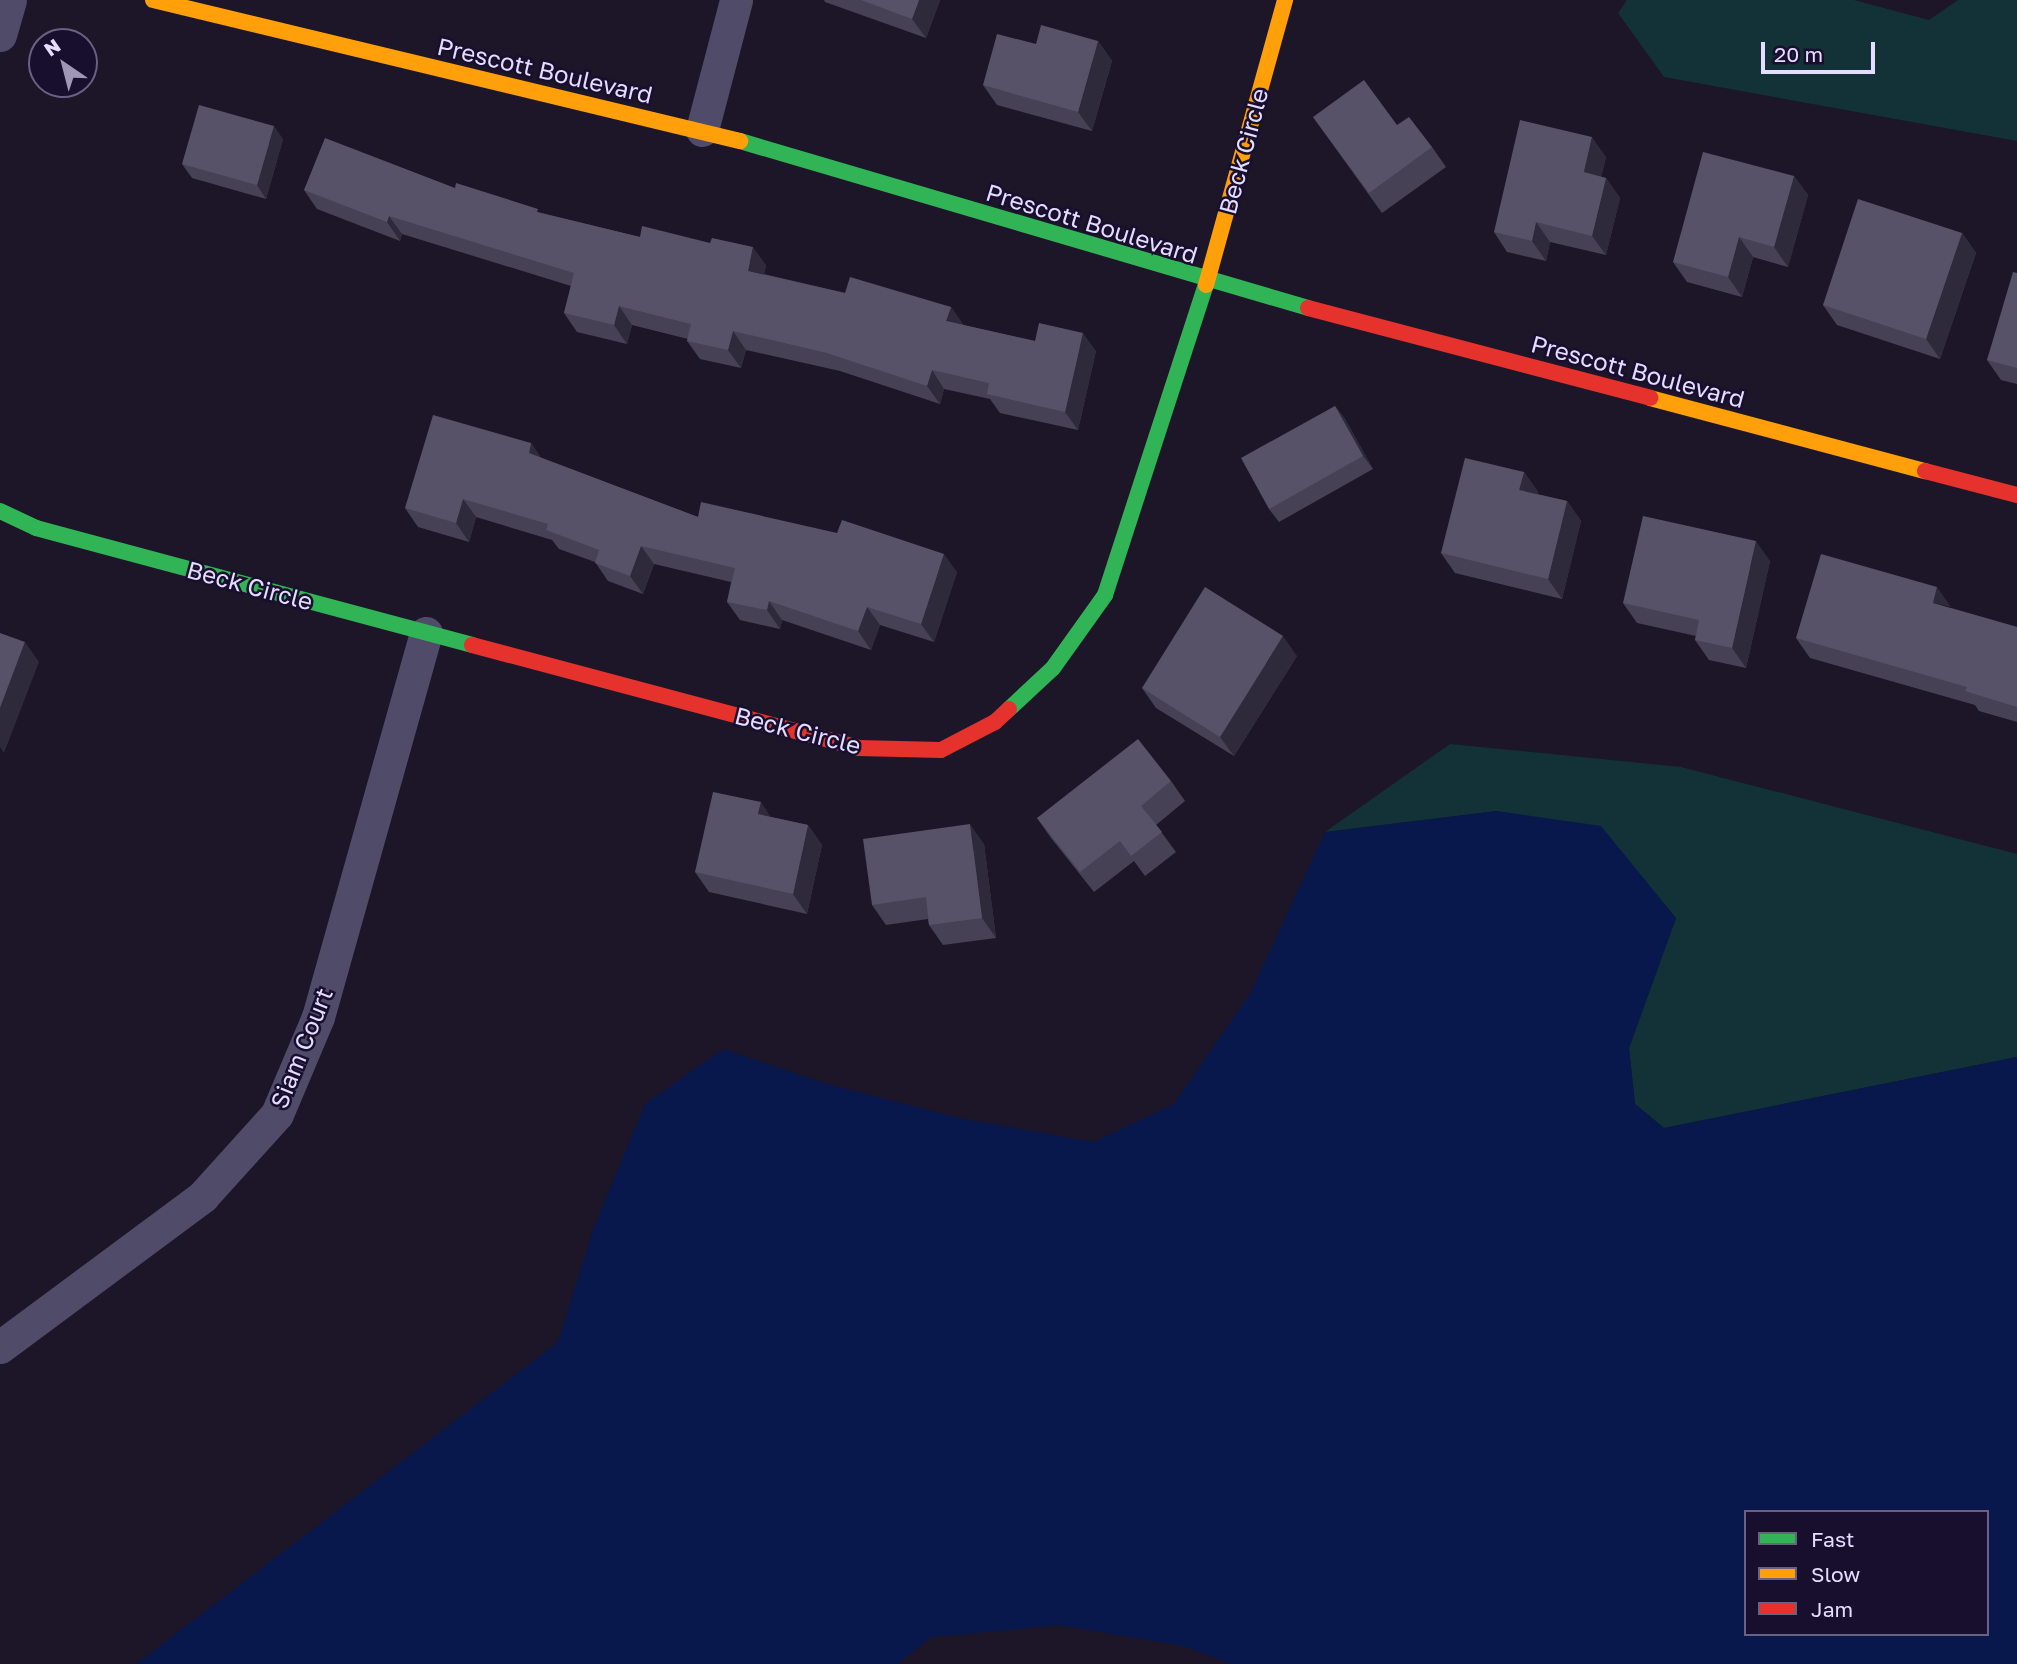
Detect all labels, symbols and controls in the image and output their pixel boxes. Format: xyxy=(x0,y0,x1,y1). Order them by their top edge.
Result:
north arrow xyxy=(28,28,98,98)
scale bar xyxy=(1765,28,1879,72)
street label: Prescott Boulevard xyxy=(435,31,655,109)
text: N xyxy=(39,33,64,61)
text: 20 m xyxy=(1774,41,1823,67)
street label: Beck Circle xyxy=(1212,85,1274,217)
street label: Prescott Boulevard xyxy=(983,177,1201,269)
street label: Prescott Boulevard xyxy=(1528,329,1748,413)
street label: Beck Circle xyxy=(184,554,316,616)
street label: Beck Circle xyxy=(732,700,864,760)
street label: Siam Court xyxy=(264,984,338,1112)
legend xyxy=(1744,1510,1989,1636)
text: Fast xyxy=(1811,1526,1854,1552)
text: Slow xyxy=(1811,1561,1860,1587)
text: Jam xyxy=(1811,1596,1853,1622)

